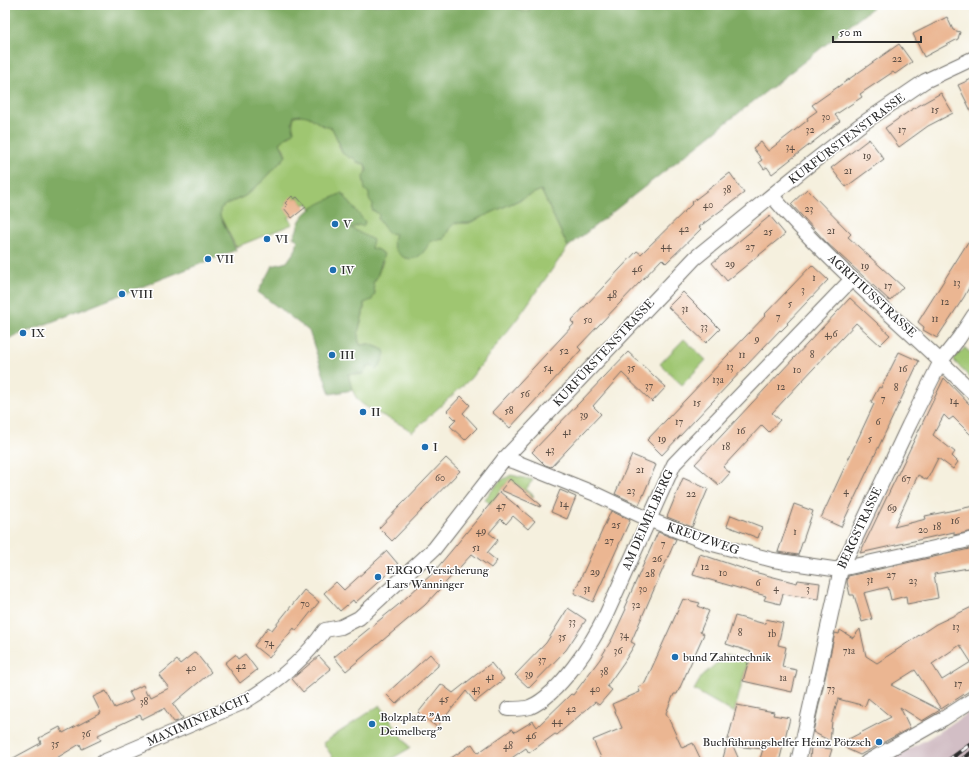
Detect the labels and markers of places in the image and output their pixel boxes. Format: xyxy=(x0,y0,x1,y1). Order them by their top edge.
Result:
place label: V xyxy=(343,217,352,232)
marker: V xyxy=(330,219,340,229)
place label: VI xyxy=(275,232,288,247)
marker: VI xyxy=(262,234,272,244)
place label: VII xyxy=(216,252,234,267)
marker: VII xyxy=(203,254,213,264)
place label: IV xyxy=(341,263,355,278)
marker: IV xyxy=(328,265,338,275)
place label: VIII xyxy=(130,287,153,302)
marker: VIII xyxy=(117,289,127,299)
place label: IX xyxy=(31,326,46,341)
marker: IX xyxy=(18,328,28,338)
place label: III xyxy=(340,348,355,363)
marker: III xyxy=(327,350,337,360)
place label: II xyxy=(371,405,381,420)
marker: II xyxy=(358,407,368,417)
place label: I xyxy=(433,440,438,455)
marker: I xyxy=(420,442,430,452)
place label: ERGO Versicherung Lars Wanninger xyxy=(386,563,490,592)
marker: ERGO Versicherung Lars Wanninger xyxy=(373,572,383,582)
place label: bund Zahntechnik xyxy=(683,650,771,665)
marker: bund Zahntechnik xyxy=(670,652,680,662)
place label: Bolzplatz "Am Deimelberg" xyxy=(380,710,452,739)
marker: Bolzplatz "Am Deimelberg" xyxy=(367,719,377,729)
place label: Buchführungshelfer Heinz Pötzsch xyxy=(702,735,872,750)
marker: Buchführungshelfer Heinz Pötzsch xyxy=(874,737,884,747)

